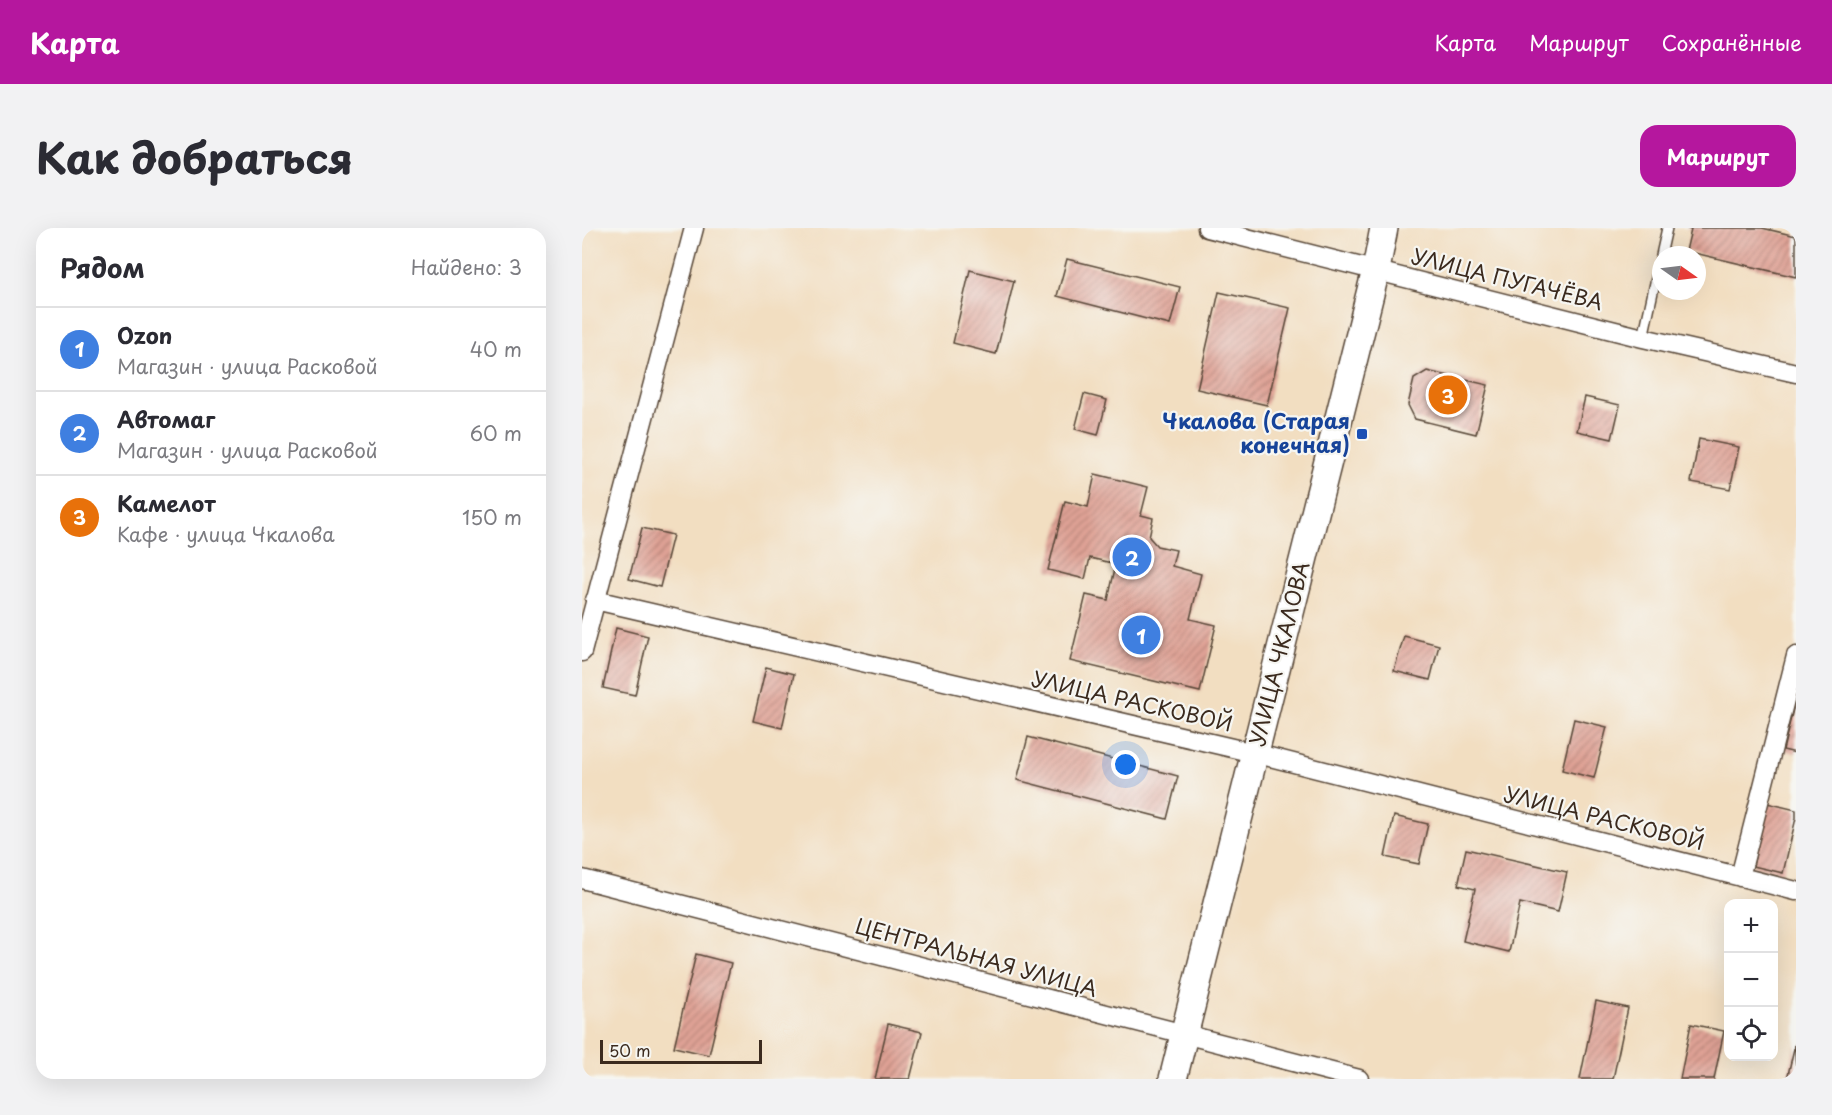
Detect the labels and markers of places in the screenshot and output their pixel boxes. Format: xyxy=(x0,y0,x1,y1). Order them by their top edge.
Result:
pin: 3 xyxy=(1428,372,1468,418)
place label: Чкалова (Старая конечная) xyxy=(1162,404,1350,460)
marker: Чкалова (Старая конечная) xyxy=(1355,427,1369,441)
pin: 2 xyxy=(1112,534,1152,580)
pin: 1 xyxy=(1122,612,1160,658)

